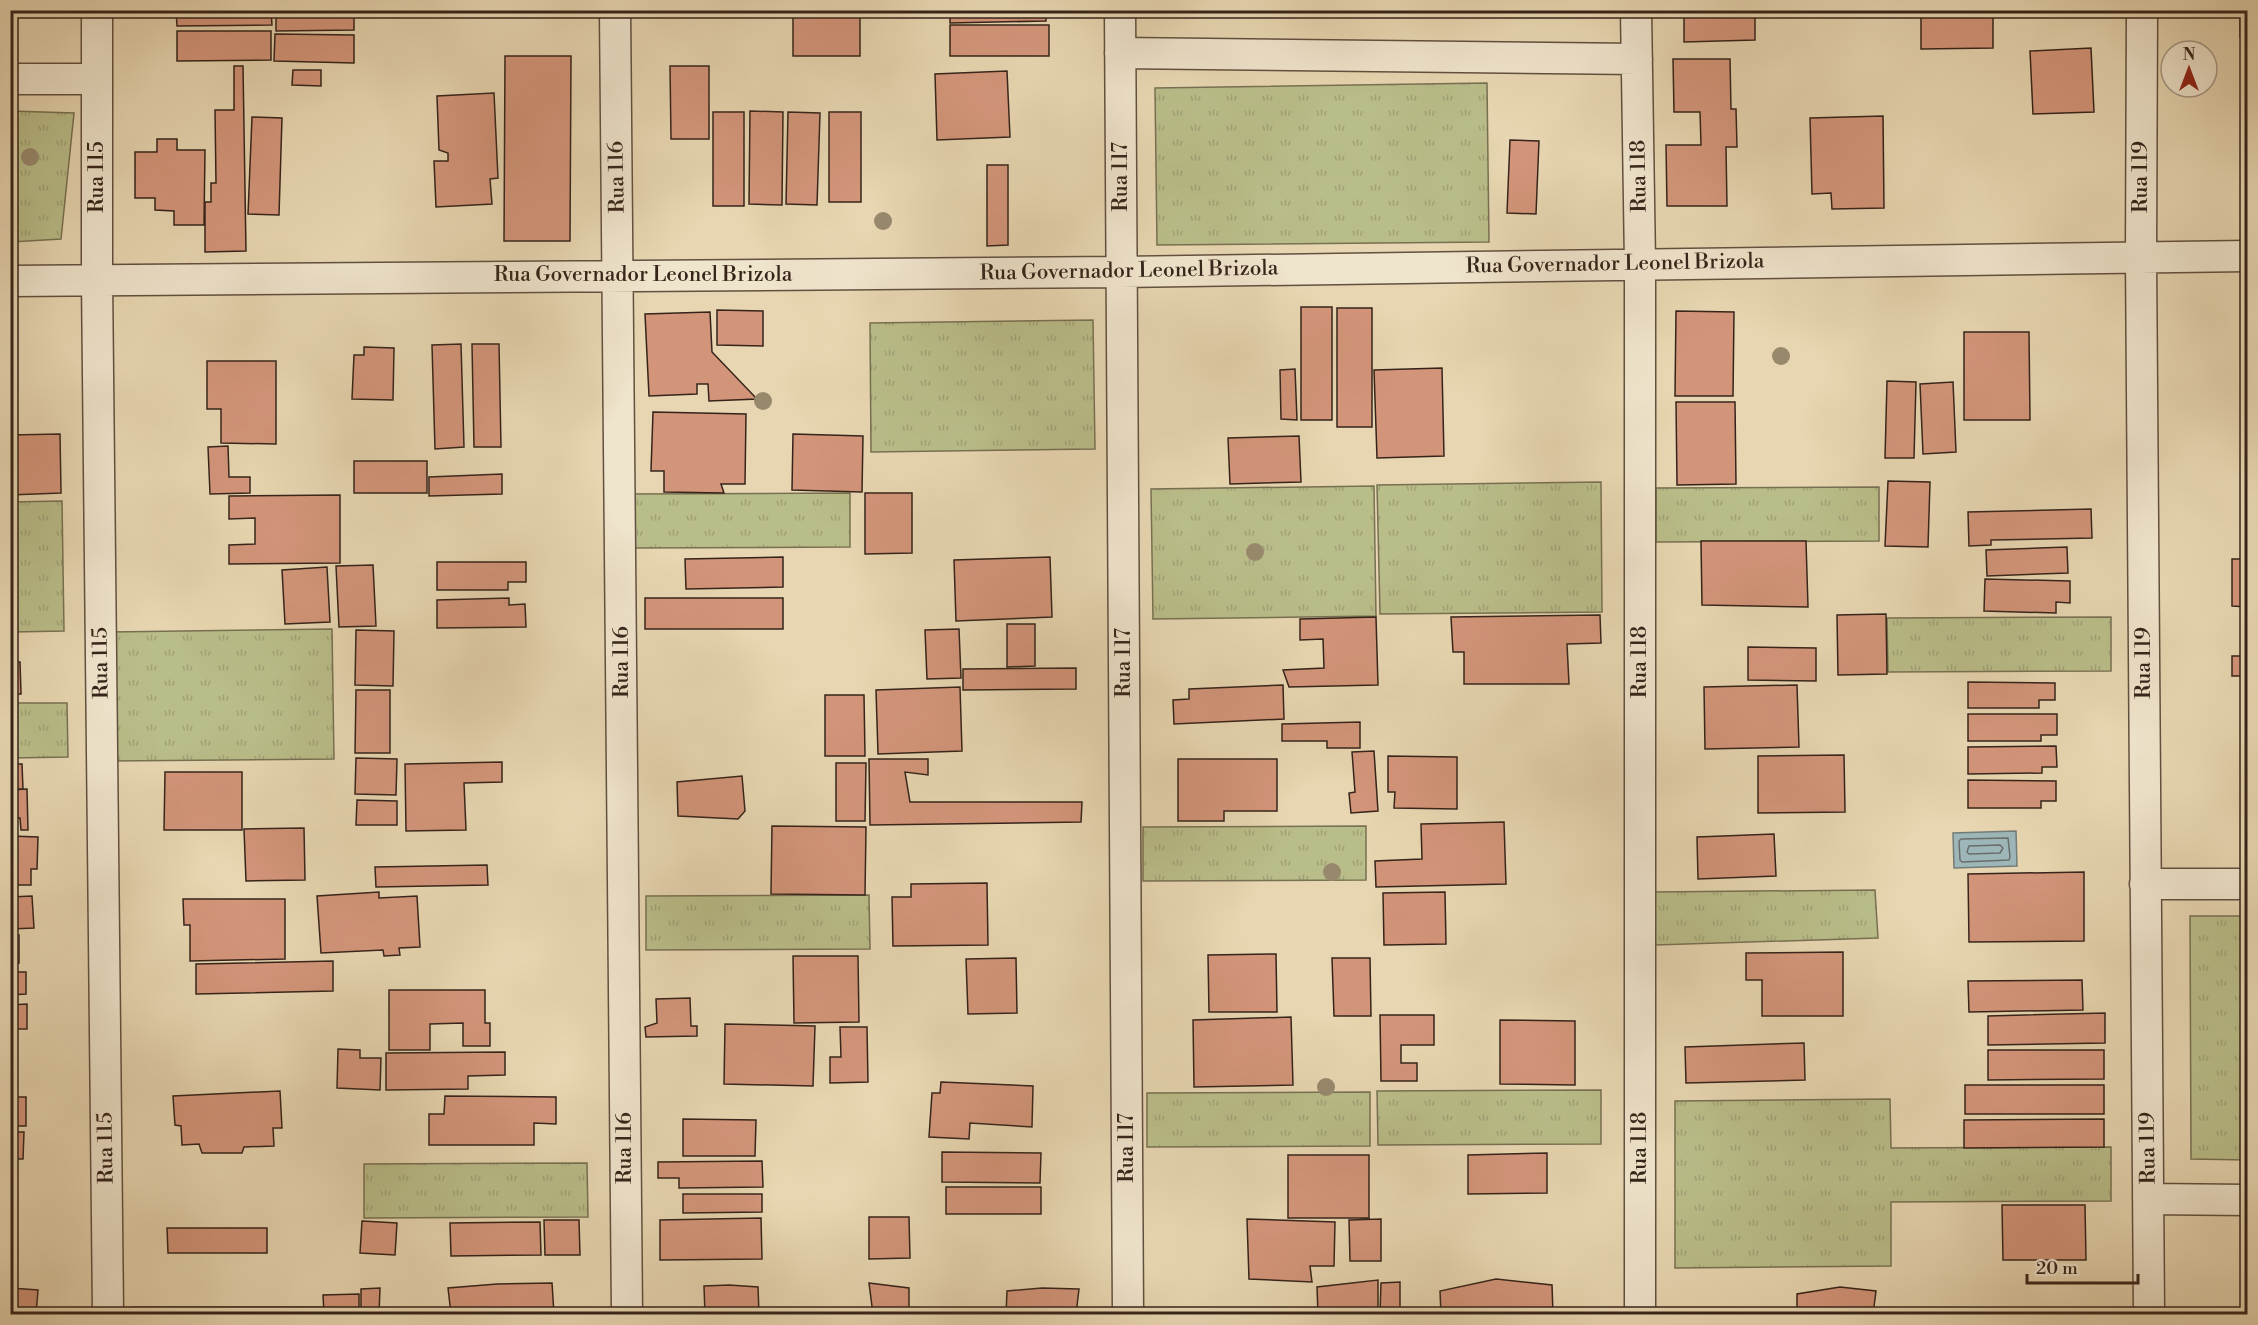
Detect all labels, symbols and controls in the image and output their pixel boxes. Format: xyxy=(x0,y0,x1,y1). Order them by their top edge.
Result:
north arrow xyxy=(2159,39,2219,99)
text: N xyxy=(2183,45,2196,65)
street label: Rua 118 xyxy=(1625,139,1653,213)
street label: Rua 116 xyxy=(603,140,631,213)
street label: Rua 115 xyxy=(84,141,110,213)
street label: Rua 119 xyxy=(2128,141,2154,213)
street label: Rua 117 xyxy=(1108,142,1134,212)
street label: Rua Governador Leonel Brizola xyxy=(1466,248,1765,280)
street label: Rua Governador Leonel Brizola xyxy=(980,255,1279,287)
street label: Rua Governador Leonel Brizola xyxy=(494,262,793,288)
street label: Rua 116 xyxy=(609,626,635,698)
street label: Rua 118 xyxy=(1627,626,1653,698)
street label: Rua 115 xyxy=(87,627,115,699)
street label: Rua 119 xyxy=(2131,627,2157,699)
street label: Rua 117 xyxy=(1111,628,1137,698)
street label: Rua 115 xyxy=(92,1112,120,1184)
street label: Rua 116 xyxy=(612,1112,638,1184)
street label: Rua 118 xyxy=(1627,1112,1653,1184)
street label: Rua 119 xyxy=(2134,1112,2162,1184)
street label: Rua 117 xyxy=(1114,1113,1140,1183)
scale bar xyxy=(2027,1247,2138,1285)
text: 20 m xyxy=(2036,1257,2078,1280)

